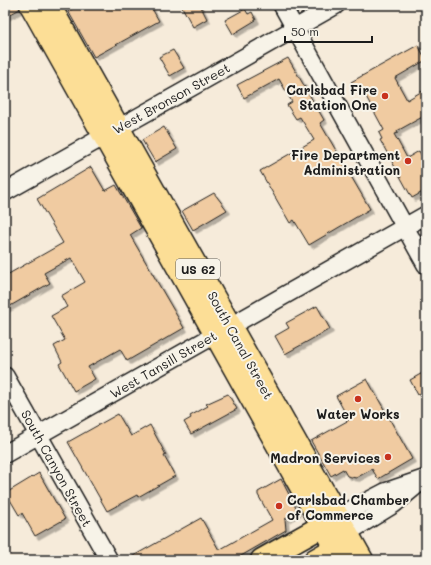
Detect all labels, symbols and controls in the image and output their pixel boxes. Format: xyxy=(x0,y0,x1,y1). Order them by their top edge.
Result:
scale bar xyxy=(285,18,372,44)
text: 50 m xyxy=(291,23,319,39)
street label: West Bronson Street xyxy=(109,58,233,137)
place label: Carlsbad Fire Station One xyxy=(286,81,377,113)
marker: Carlsbad Fire Station One xyxy=(380,91,390,101)
place label: Fire Department Administration xyxy=(291,146,400,178)
marker: Fire Department Administration xyxy=(403,156,413,166)
road number: US 62 xyxy=(176,259,220,279)
street label: South Canal Street xyxy=(204,288,278,402)
street label: West Tansill Street xyxy=(107,326,220,402)
marker: Water Works xyxy=(353,394,363,404)
place label: Water Works xyxy=(316,405,400,422)
street label: South Canyon Street xyxy=(18,407,96,530)
place label: Madron Services xyxy=(270,449,380,466)
marker: Madron Services xyxy=(383,452,393,462)
place label: Carlsbad Chamber of Commerce xyxy=(287,491,409,523)
marker: Carlsbad Chamber of Commerce xyxy=(274,501,284,511)

